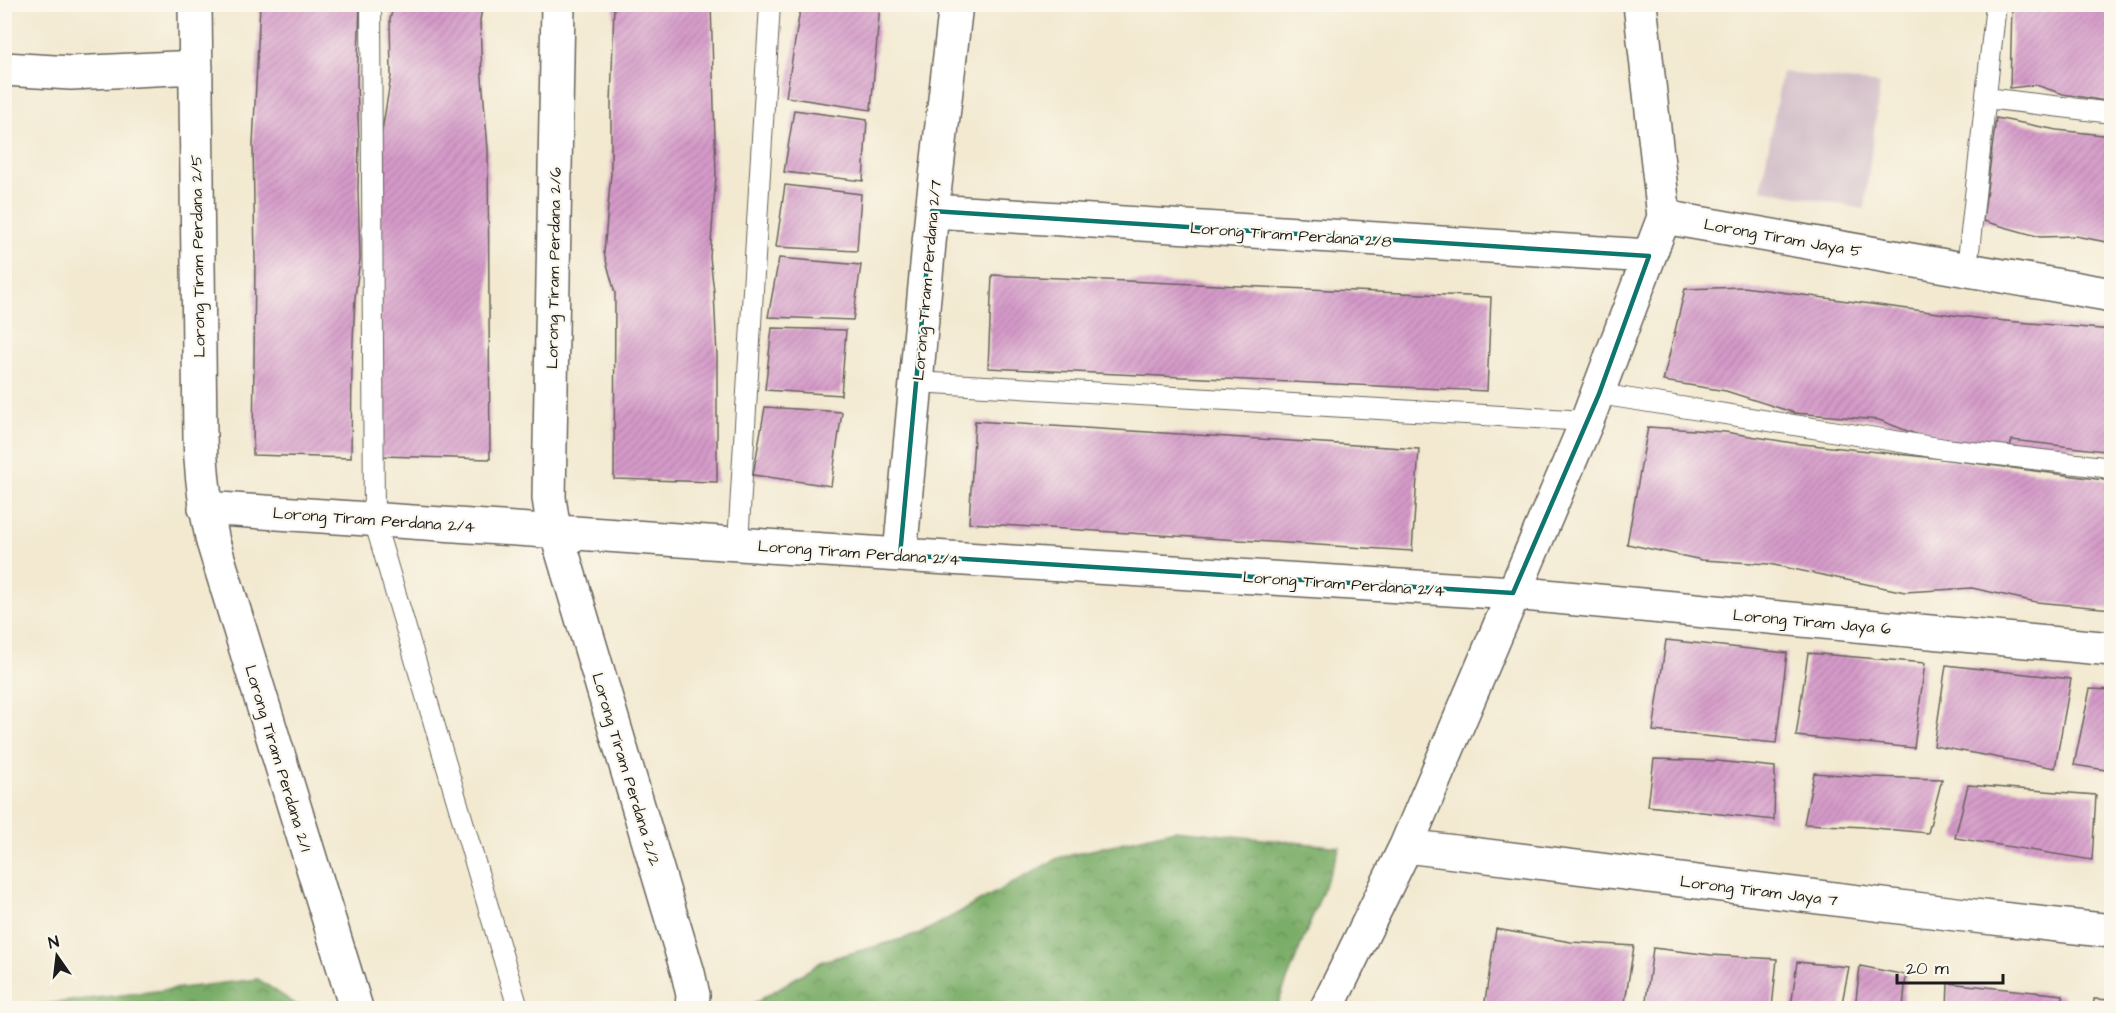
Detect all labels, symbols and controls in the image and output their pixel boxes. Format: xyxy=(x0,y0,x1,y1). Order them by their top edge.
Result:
street label: Lorong Tiram Perdana 2/5 xyxy=(185,154,212,358)
street label: Lorong Tiram Perdana 2/6 xyxy=(541,167,568,369)
street label: Lorong Tiram Perdana 2/7 xyxy=(907,179,948,382)
street label: Lorong Tiram Jaya 5 xyxy=(1702,213,1864,264)
street label: Lorong Tiram Perdana 2/8 xyxy=(1189,217,1393,254)
street label: Lorong Tiram Perdana 2/4 xyxy=(272,502,476,539)
street label: Lorong Tiram Perdana 2/4 xyxy=(757,535,961,572)
street label: Lorong Tiram Perdana 2/4 xyxy=(1242,566,1446,603)
street label: Lorong Tiram Jaya 6 xyxy=(1732,604,1892,641)
street label: Lorong Tiram Perdana 2/1 xyxy=(238,662,317,854)
street label: Lorong Tiram Perdana 2/2 xyxy=(585,670,666,869)
street label: Lorong Tiram Jaya 7 xyxy=(1679,870,1839,913)
north arrow xyxy=(27,926,87,986)
text: N xyxy=(46,931,61,954)
scale bar xyxy=(1897,947,2004,985)
text: 20 m xyxy=(1906,956,1949,981)

